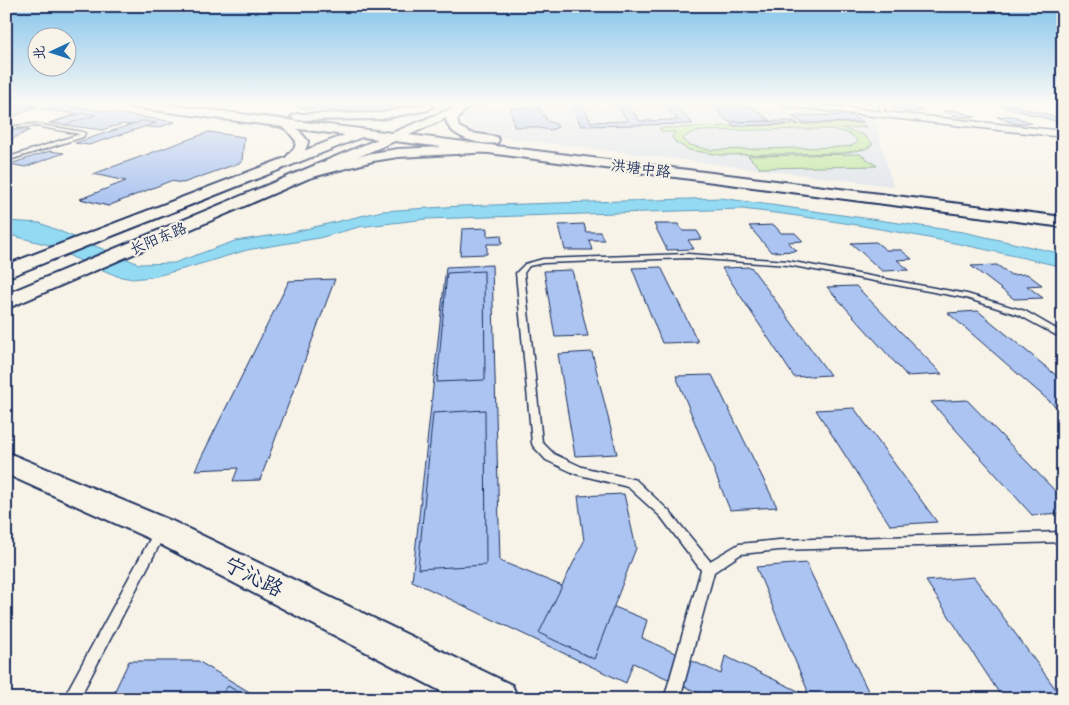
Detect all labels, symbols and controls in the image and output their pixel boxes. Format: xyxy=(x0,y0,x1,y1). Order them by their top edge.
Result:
north arrow xyxy=(28,28,78,78)
text: 北 xyxy=(29,45,48,61)
street label: 洪塘中路 xyxy=(610,154,672,182)
street label: 长阳东路 xyxy=(126,217,190,259)
street label: 宁沁路 xyxy=(219,549,289,603)

